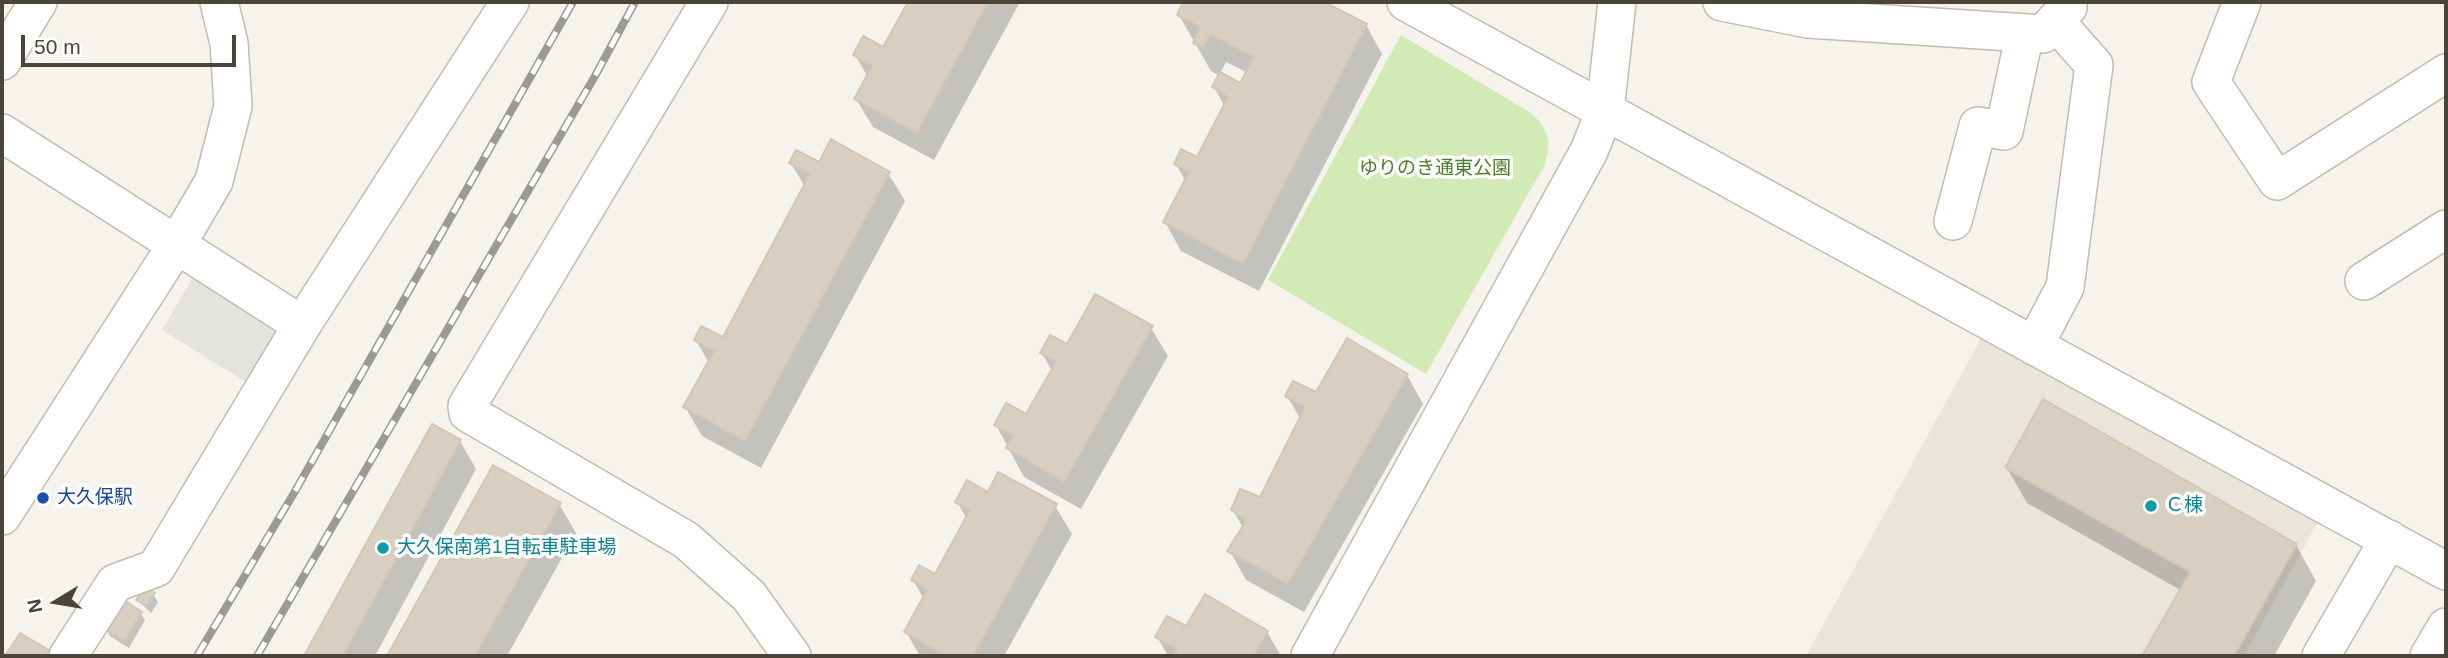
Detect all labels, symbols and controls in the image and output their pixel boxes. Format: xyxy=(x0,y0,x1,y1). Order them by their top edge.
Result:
scale bar xyxy=(24,21,240,65)
text: 50 m xyxy=(34,35,81,58)
park label: ゆりのき通東公園 xyxy=(1359,158,1511,180)
place label: 大久保駅 xyxy=(57,487,133,509)
marker: 大久保駅 xyxy=(35,490,51,506)
place label: Ｃ棟 xyxy=(2165,495,2203,517)
marker: Ｃ棟 xyxy=(2143,498,2159,514)
place label: 大久保南第1自転車駐車場 xyxy=(397,537,617,559)
marker: 大久保南第1自転車駐車場 xyxy=(375,540,391,556)
north arrow xyxy=(21,567,91,637)
text: N xyxy=(23,597,47,615)

